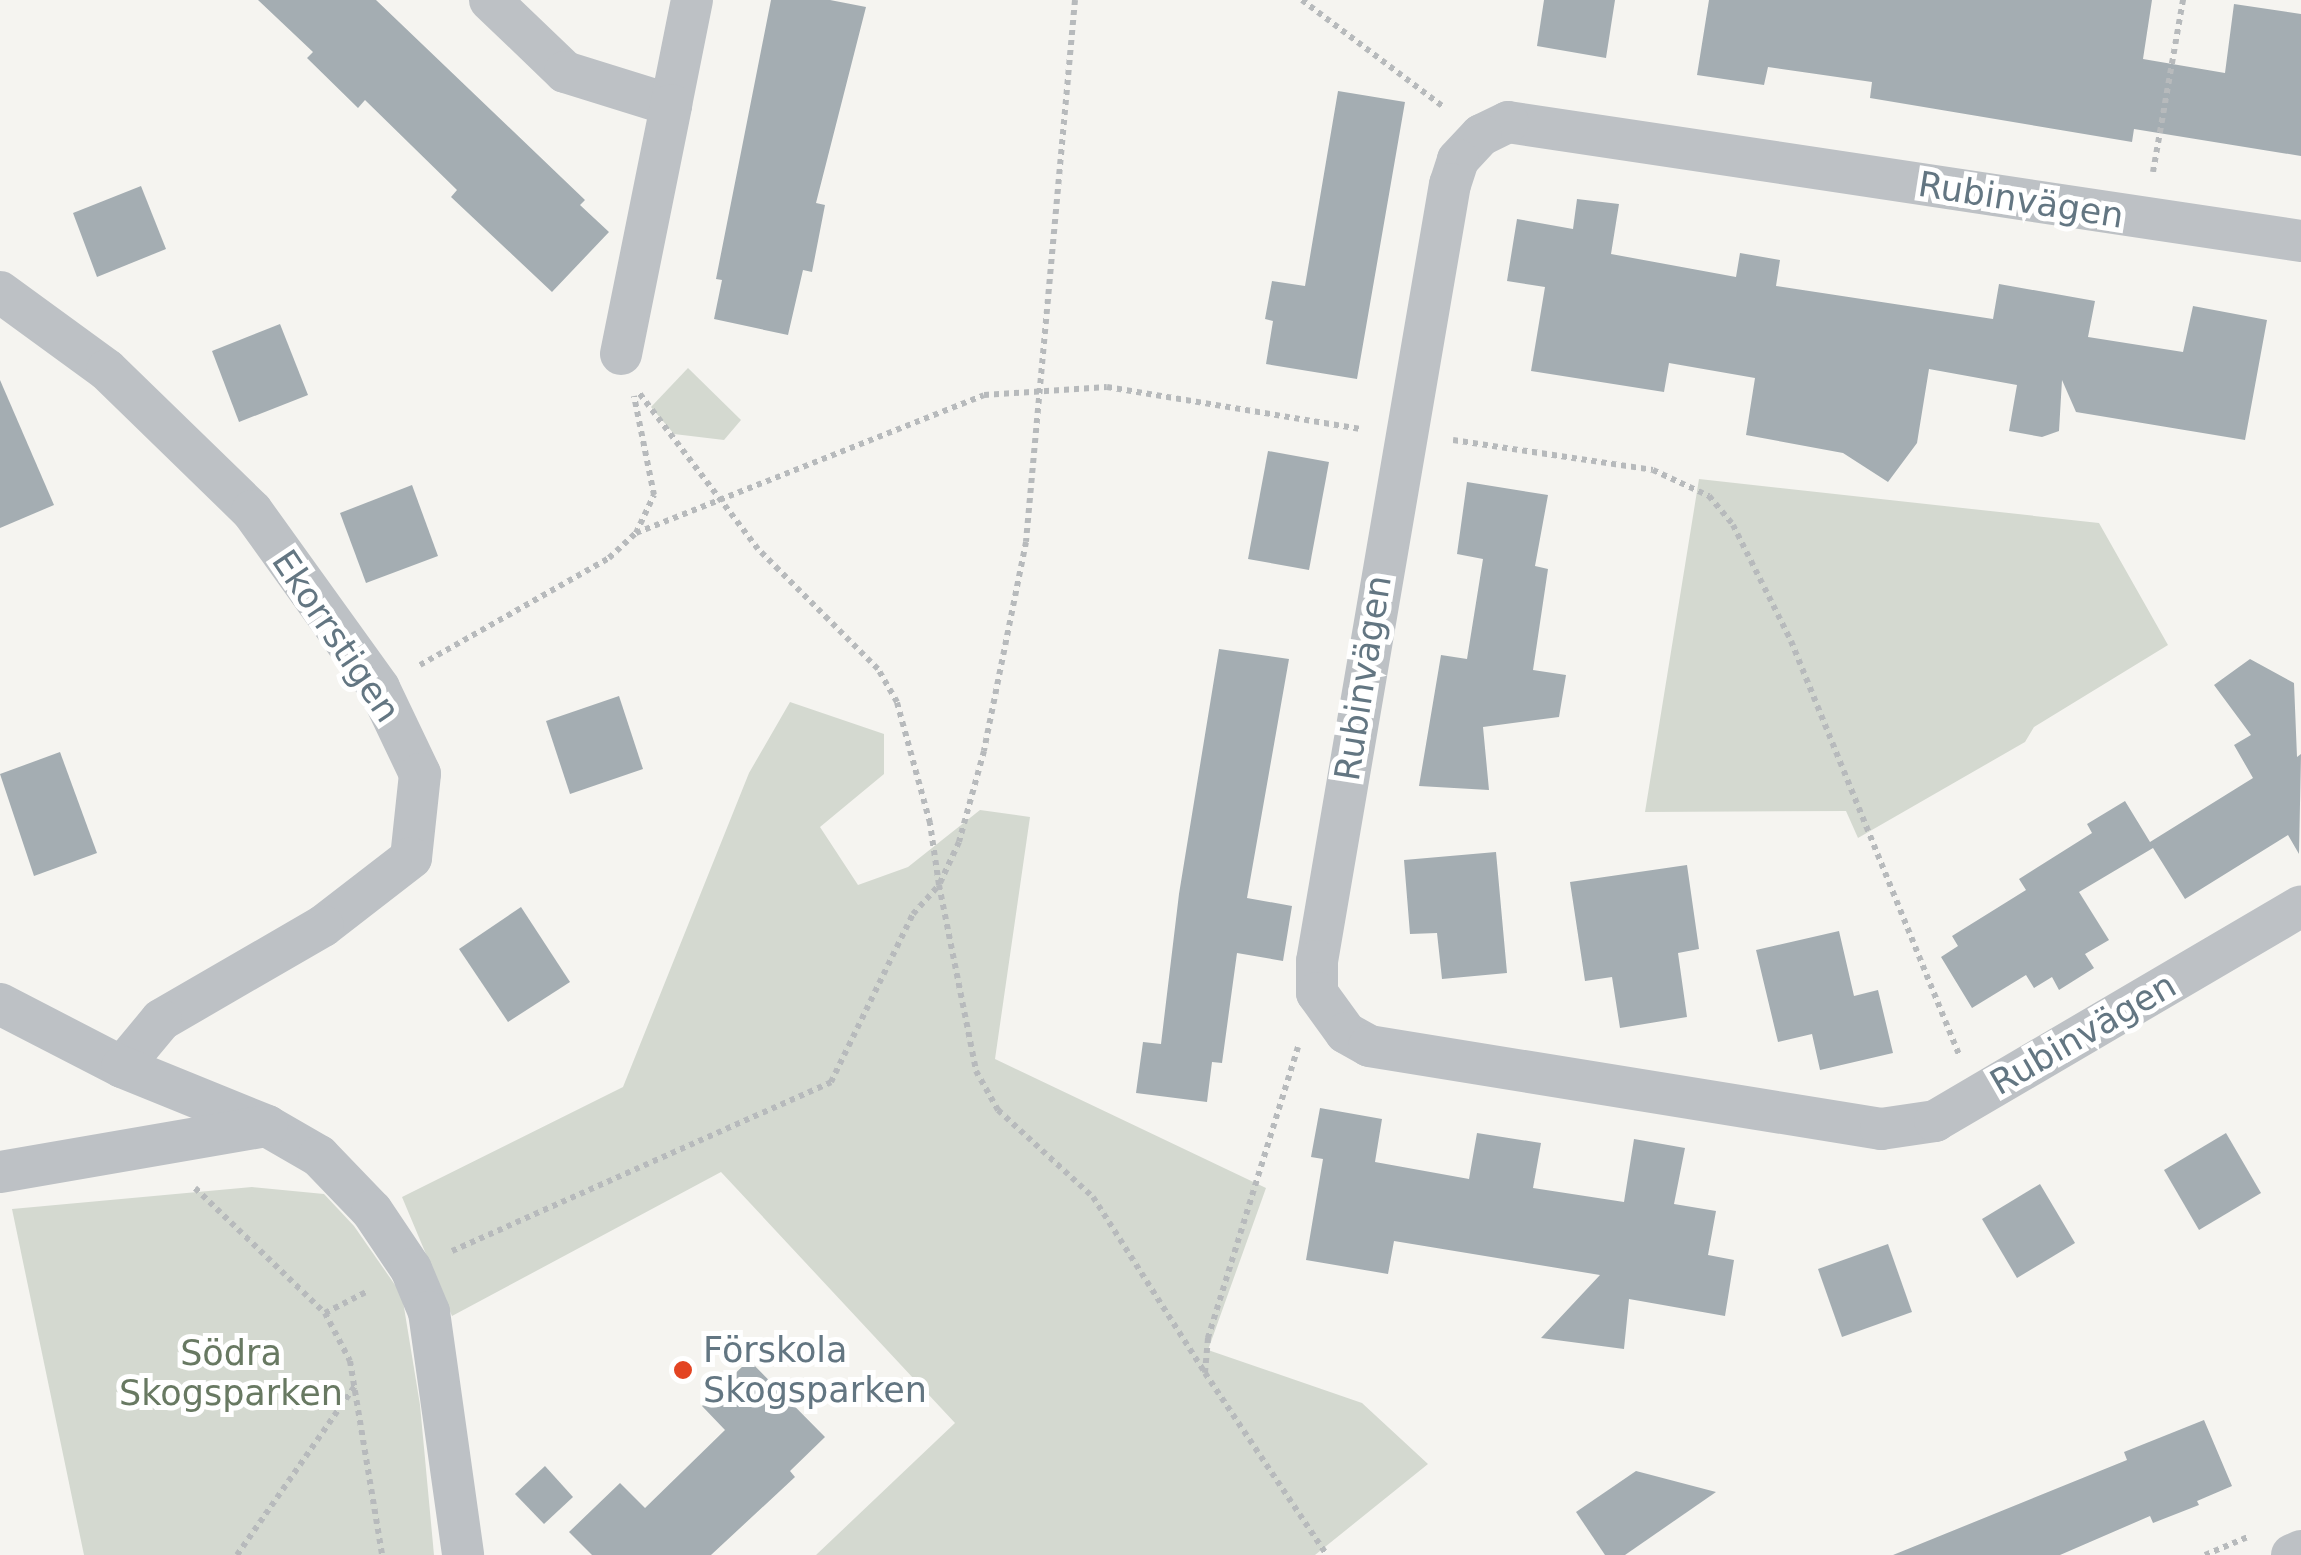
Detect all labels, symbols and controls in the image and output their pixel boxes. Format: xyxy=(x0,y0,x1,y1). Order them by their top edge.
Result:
street label: Rubinvägen xyxy=(1915,163,2127,237)
street label: Ekorrstigen xyxy=(263,542,409,730)
street label: Rubinvägen xyxy=(1326,572,1400,784)
street label: Rubinvägen xyxy=(1983,964,2183,1104)
place label: Förskola Skogsparken xyxy=(703,1329,927,1411)
park label: Södra Skogsparken xyxy=(119,1332,343,1414)
marker: Förskola Skogsparken xyxy=(672,1359,694,1381)

